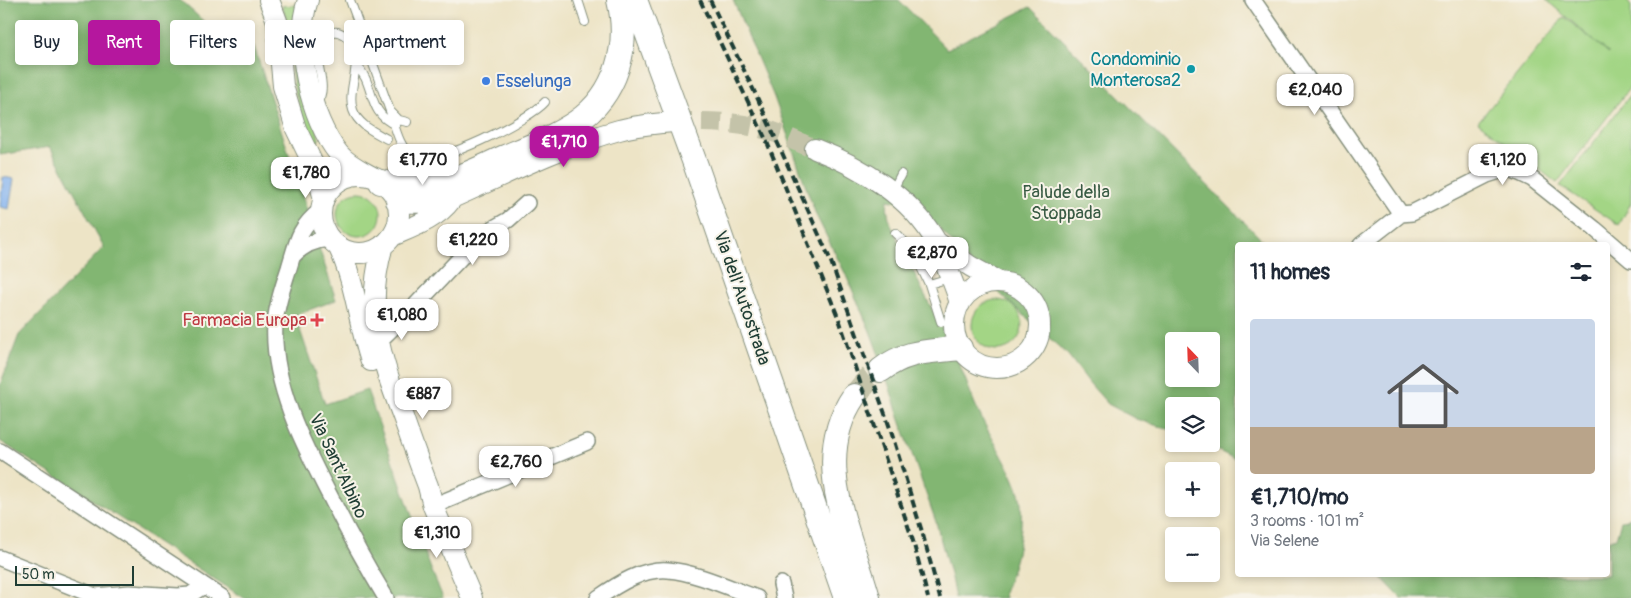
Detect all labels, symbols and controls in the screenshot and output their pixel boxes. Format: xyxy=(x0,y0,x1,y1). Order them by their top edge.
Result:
chip: Buy xyxy=(15,20,78,65)
chip: Rent xyxy=(88,20,160,65)
chip: Filters xyxy=(170,20,255,65)
chip: New xyxy=(265,20,334,65)
chip: Apartment xyxy=(344,20,464,65)
place label: Condominio Monterosa2 xyxy=(1090,48,1181,92)
marker: Condominio Monterosa2 xyxy=(1185,63,1197,75)
place label: Esselunga xyxy=(496,70,571,93)
pin: €2,040 xyxy=(1274,74,1356,116)
marker: Esselunga xyxy=(480,75,492,87)
text: €2,040 xyxy=(1288,80,1342,100)
pin: €1,710 xyxy=(523,126,605,168)
text: €1,710 xyxy=(541,132,587,152)
pin: €1,770 xyxy=(382,144,464,186)
pin: €1,120 xyxy=(1462,144,1544,186)
text: €1,770 xyxy=(399,150,447,170)
text: €1,120 xyxy=(1479,150,1527,170)
pin: €1,780 xyxy=(265,156,347,199)
text: €1,780 xyxy=(282,163,330,183)
park label: Palude della Stoppada xyxy=(1022,181,1110,225)
pin: €1,220 xyxy=(432,224,514,266)
street label: Via dell'Autostrada xyxy=(708,228,776,368)
text: €1,220 xyxy=(448,230,498,250)
pin: €2,870 xyxy=(891,236,973,279)
text: €2,870 xyxy=(906,243,958,263)
icon: filters xyxy=(1567,258,1595,286)
text: 11 homes xyxy=(1250,259,1330,286)
pin: €1,080 xyxy=(361,298,443,341)
text: €1,080 xyxy=(377,305,427,325)
place label: Farmacia Europa xyxy=(182,309,307,332)
marker: Farmacia Europa xyxy=(311,314,323,326)
north arrow xyxy=(1165,332,1220,388)
map controls xyxy=(1165,332,1220,582)
icon: home xyxy=(1378,351,1468,441)
pin: €887 xyxy=(393,378,453,420)
text: €887 xyxy=(405,384,441,404)
button: layers xyxy=(1165,397,1220,452)
street label: Via Sant'Albino xyxy=(304,410,373,523)
pin: €2,760 xyxy=(475,446,557,488)
text: €2,760 xyxy=(490,452,542,472)
button: + xyxy=(1165,462,1220,517)
text: €1,710/mo xyxy=(1250,484,1349,511)
text: 3 rooms · 101 m² xyxy=(1250,511,1364,531)
pin: €1,310 xyxy=(396,516,478,559)
text: €1,310 xyxy=(414,523,461,543)
button: − xyxy=(1165,527,1220,582)
text: Via Selene xyxy=(1250,531,1319,551)
scale bar xyxy=(15,563,134,586)
text: 50 m xyxy=(22,566,55,583)

